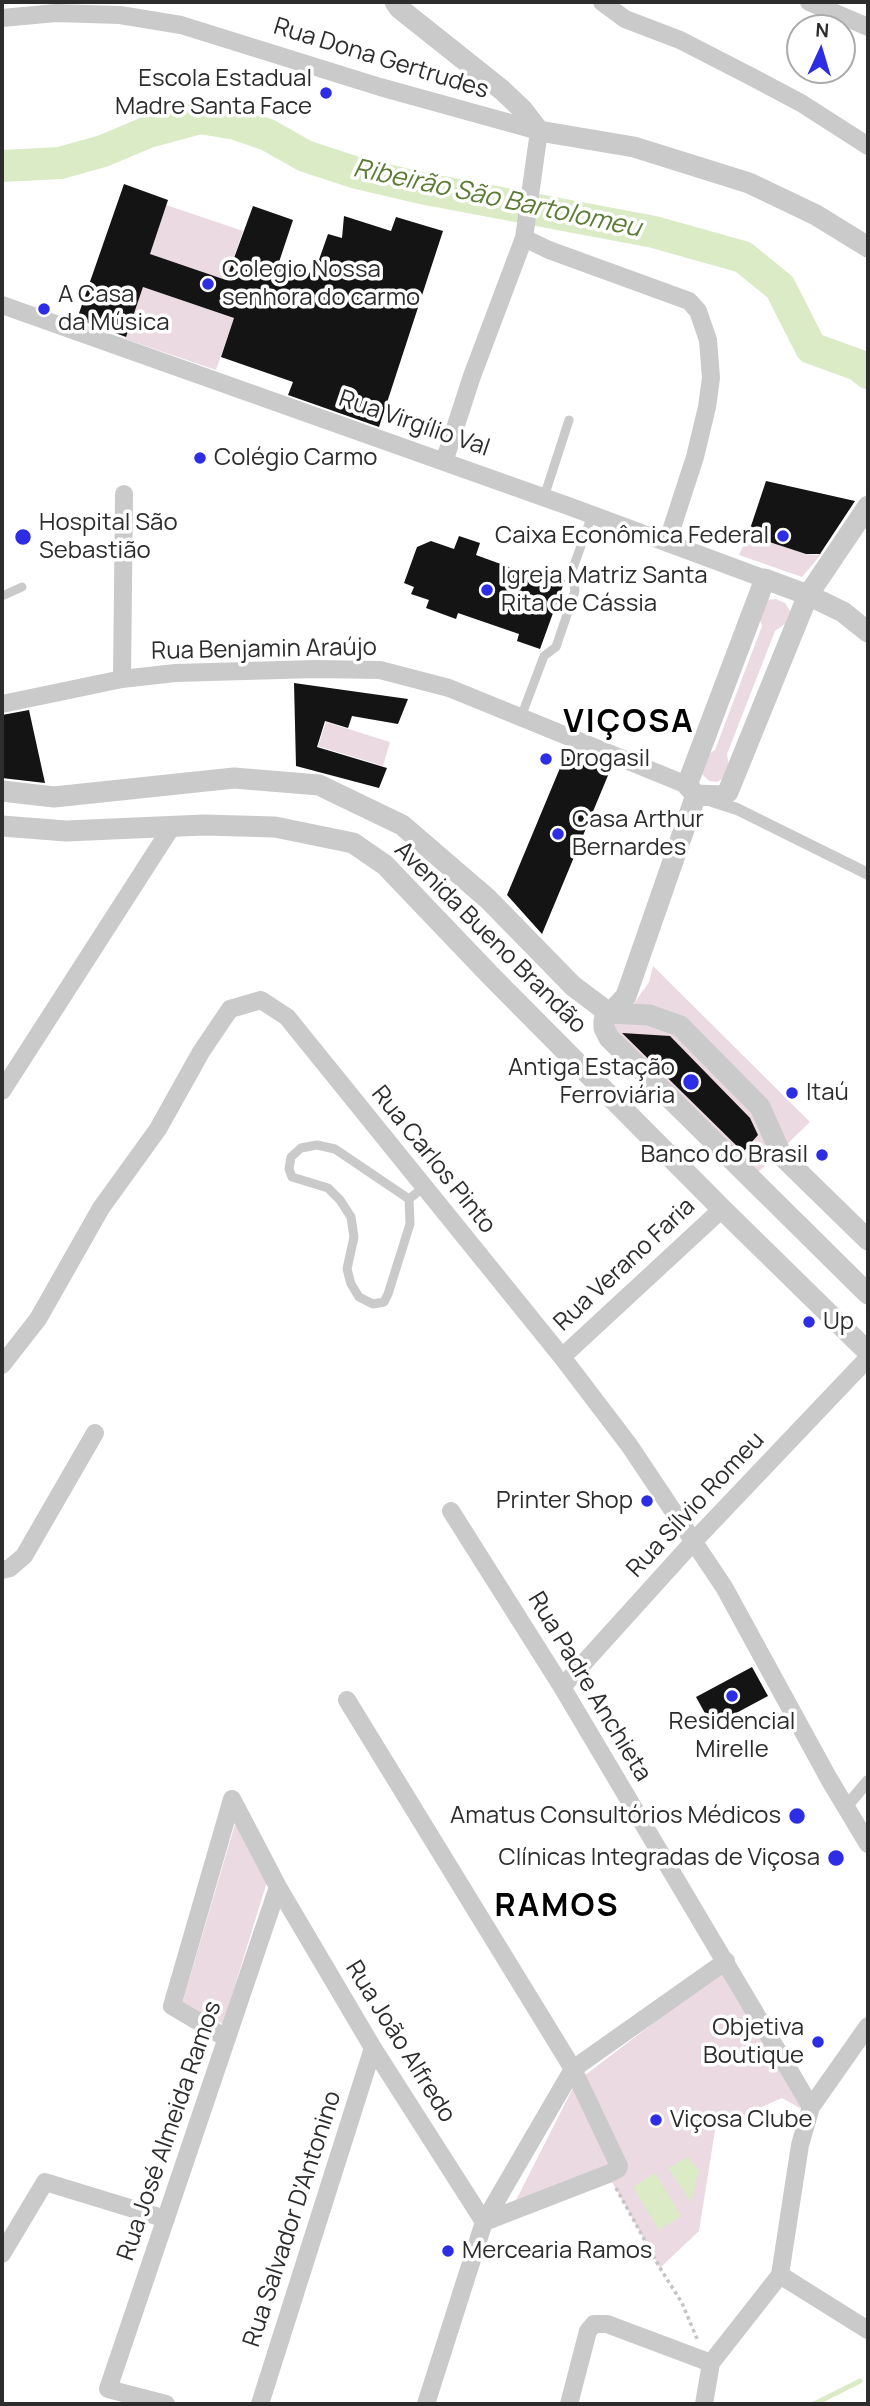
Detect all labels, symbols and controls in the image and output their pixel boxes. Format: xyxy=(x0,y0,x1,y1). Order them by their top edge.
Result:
street label: Rua Dona Gertrudes xyxy=(270,13,492,105)
north arrow xyxy=(786,14,856,84)
text: N xyxy=(815,17,830,43)
place label: Escola Estadual Madre Santa Face xyxy=(115,65,312,121)
marker: Escola Estadual Madre Santa Face xyxy=(318,85,334,101)
water label: Ribeirão São Bartolomeu xyxy=(350,153,644,245)
place label: Colegio Nossa senhora do carmo xyxy=(222,256,420,312)
marker: Colegio Nossa senhora do carmo xyxy=(200,276,216,292)
place label: A Casa da Música xyxy=(58,281,170,337)
marker: A Casa da Música xyxy=(36,301,52,317)
street label: Rua Virgílio Val xyxy=(335,385,493,463)
place label: Colégio Carmo xyxy=(214,444,377,472)
marker: Colégio Carmo xyxy=(192,450,208,466)
place label: Hospital São Sebastião xyxy=(39,509,178,565)
place label: Caixa Econômica Federal xyxy=(495,522,769,550)
marker: Hospital São Sebastião xyxy=(13,527,33,547)
marker: Caixa Econômica Federal xyxy=(775,528,791,544)
place label: Igreja Matriz Santa Rita de Cássia xyxy=(501,562,708,618)
marker: Igreja Matriz Santa Rita de Cássia xyxy=(479,582,495,598)
street label: Rua Benjamin Araújo xyxy=(151,634,377,666)
district label: VIÇOSA xyxy=(564,704,694,742)
place label: Drogasil xyxy=(560,745,650,773)
marker: Drogasil xyxy=(538,751,554,767)
place label: Casa Arthur Bernardes xyxy=(572,806,704,862)
marker: Casa Arthur Bernardes xyxy=(550,826,566,842)
street label: Avenida Bueno Brandão xyxy=(388,836,592,1040)
place label: Antiga Estação Ferroviária xyxy=(508,1054,675,1110)
marker: Antiga Estação Ferroviária xyxy=(681,1072,701,1092)
place label: Itaú xyxy=(806,1079,849,1107)
street label: Rua Carlos Pinto xyxy=(365,1080,501,1240)
marker: Itaú xyxy=(784,1085,800,1101)
place label: Banco do Brasil xyxy=(641,1141,808,1169)
marker: Banco do Brasil xyxy=(814,1147,830,1163)
street label: Rua Verano Faria xyxy=(549,1192,701,1338)
place label: Up xyxy=(823,1308,854,1336)
marker: Up xyxy=(801,1314,817,1330)
street label: Rua Sílvio Romeu xyxy=(621,1426,771,1584)
place label: Printer Shop xyxy=(496,1487,633,1515)
marker: Printer Shop xyxy=(639,1493,655,1509)
street label: Rua Padre Anchieta xyxy=(521,1587,657,1787)
marker: Residencial Mirelle xyxy=(724,1688,740,1704)
place label: Residencial Mirelle xyxy=(669,1708,795,1764)
place label: Amatus Consultórios Médicos xyxy=(450,1802,781,1830)
marker: Amatus Consultórios Médicos xyxy=(787,1806,807,1826)
place label: Clínicas Integradas de Viçosa xyxy=(499,1844,820,1872)
marker: Clínicas Integradas de Viçosa xyxy=(826,1848,846,1868)
district label: RAMOS xyxy=(495,1888,619,1926)
street label: Rua João Alfredo xyxy=(339,1956,461,2128)
street label: Rua José Almeida Ramos xyxy=(112,1997,228,2265)
place label: Objetiva Boutique xyxy=(703,2014,804,2070)
marker: Objetiva Boutique xyxy=(810,2034,826,2050)
street label: Rua Salvador D'Antonino xyxy=(238,2087,348,2351)
place label: Viçosa Clube xyxy=(670,2106,813,2134)
marker: Viçosa Clube xyxy=(648,2112,664,2128)
place label: Mercearia Ramos xyxy=(462,2237,652,2265)
marker: Mercearia Ramos xyxy=(440,2243,456,2259)

